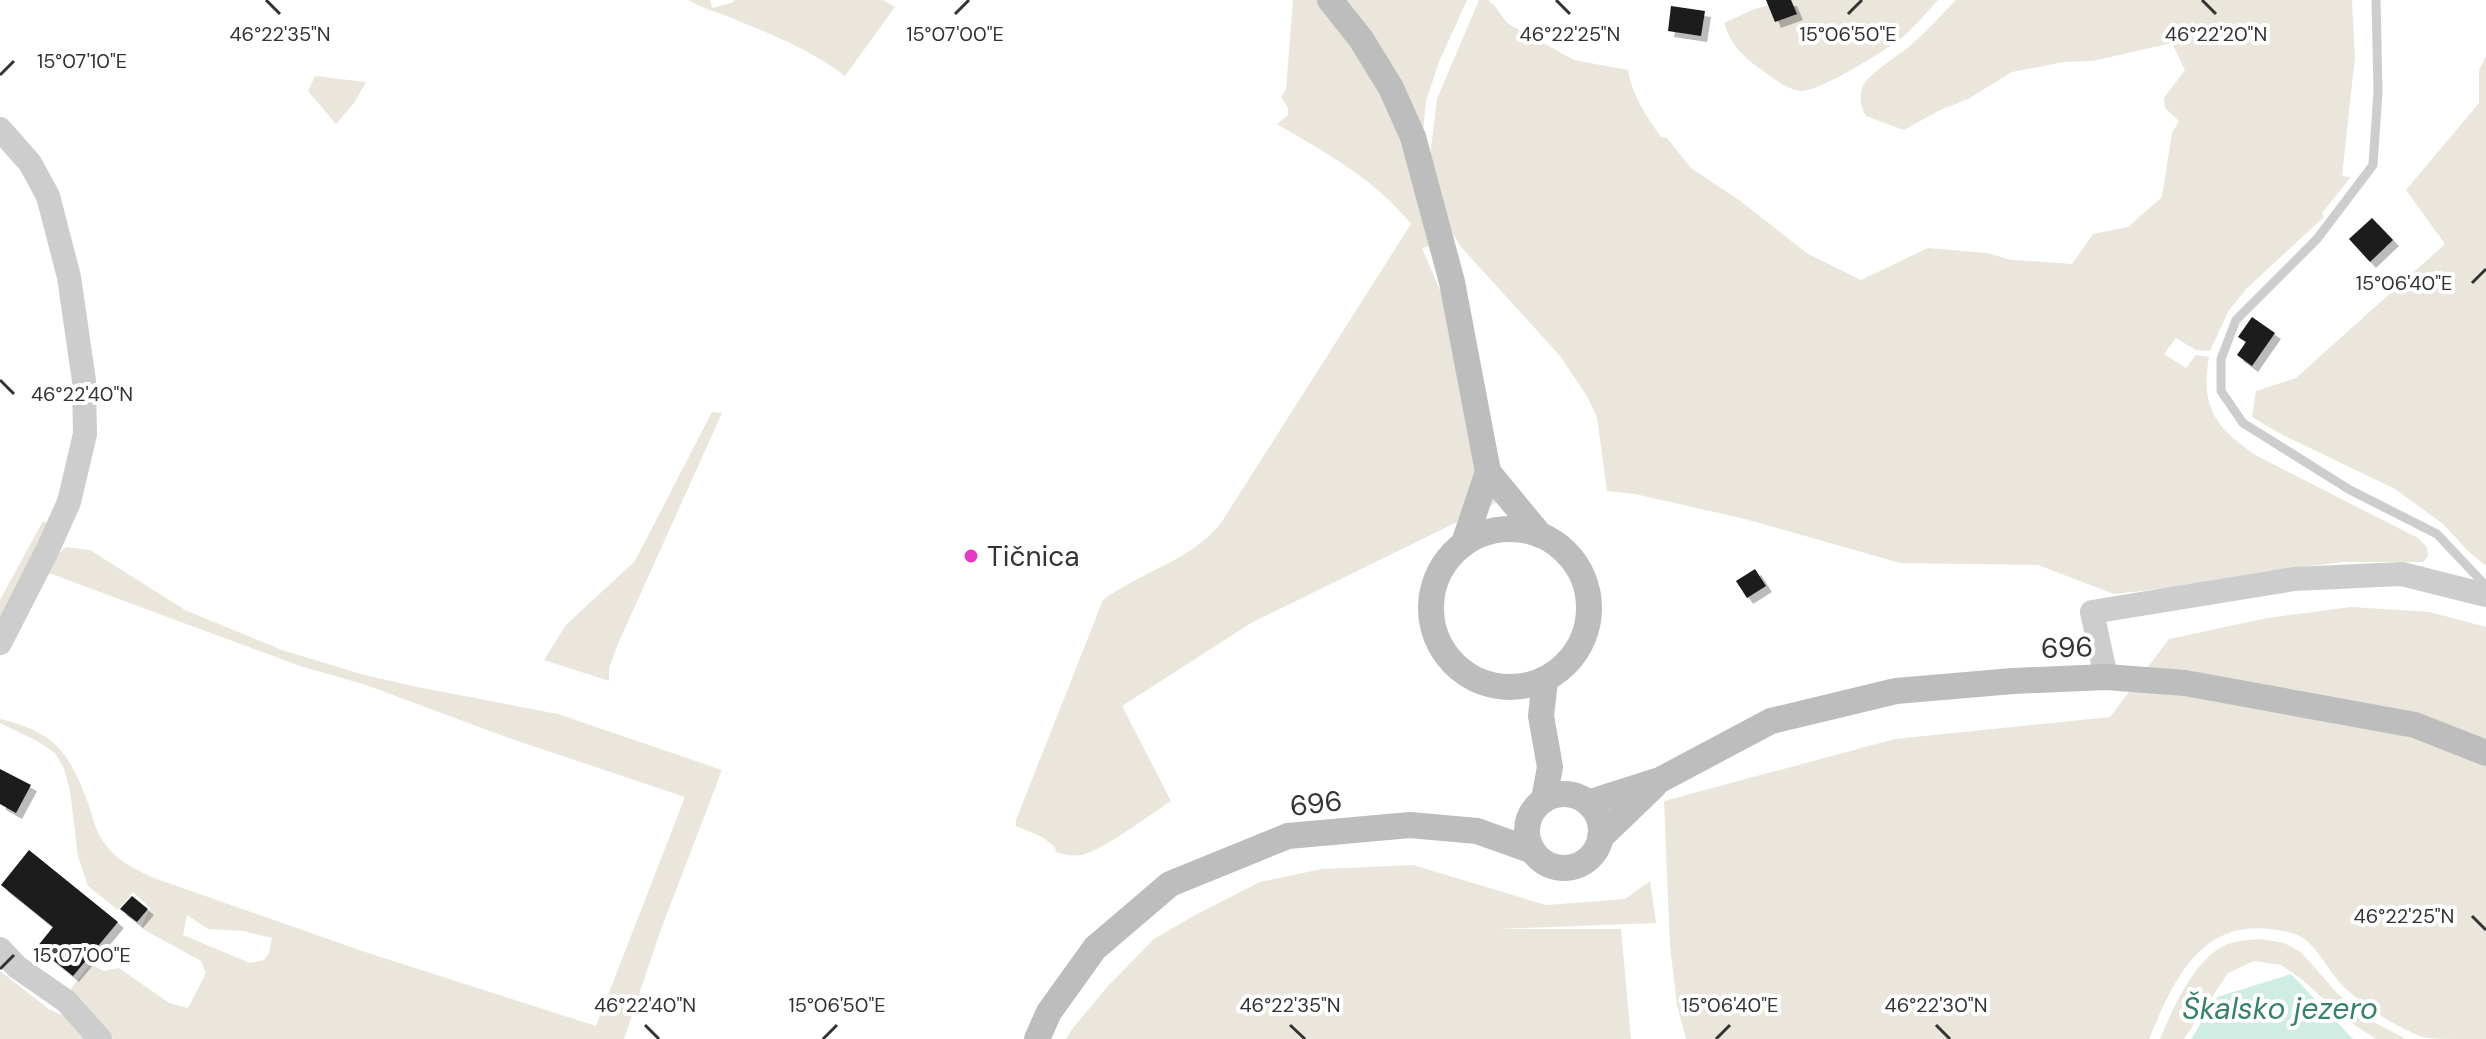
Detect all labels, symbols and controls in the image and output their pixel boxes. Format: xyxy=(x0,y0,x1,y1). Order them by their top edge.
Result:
text: 46°22'35"N xyxy=(229,21,331,47)
text: 15°07'00"E xyxy=(906,21,1004,47)
text: 46°22'25"N xyxy=(1520,21,1620,47)
text: 15°06'50"E xyxy=(1799,21,1897,47)
text: 46°22'20"N xyxy=(2165,21,2267,47)
text: 15°07'10"E xyxy=(37,48,127,74)
text: 15°06'40"E xyxy=(2356,270,2452,296)
text: 46°22'40"N xyxy=(31,381,133,407)
place label: Tičnica xyxy=(987,538,1080,575)
marker: Tičnica xyxy=(962,547,980,565)
street label: 696 xyxy=(2040,628,2094,667)
street label: 696 xyxy=(1288,782,1344,825)
text: 46°22'25"N xyxy=(2354,903,2454,929)
text: 15°07'00"E xyxy=(33,942,131,968)
water label: Škalsko jezero xyxy=(2182,989,2378,1028)
text: 46°22'40"N xyxy=(594,992,696,1018)
text: 15°06'50"E xyxy=(788,992,886,1018)
text: 46°22'35"N xyxy=(1239,992,1341,1018)
text: 15°06'40"E xyxy=(1682,992,1778,1018)
text: 46°22'30"N xyxy=(1885,992,1987,1018)

